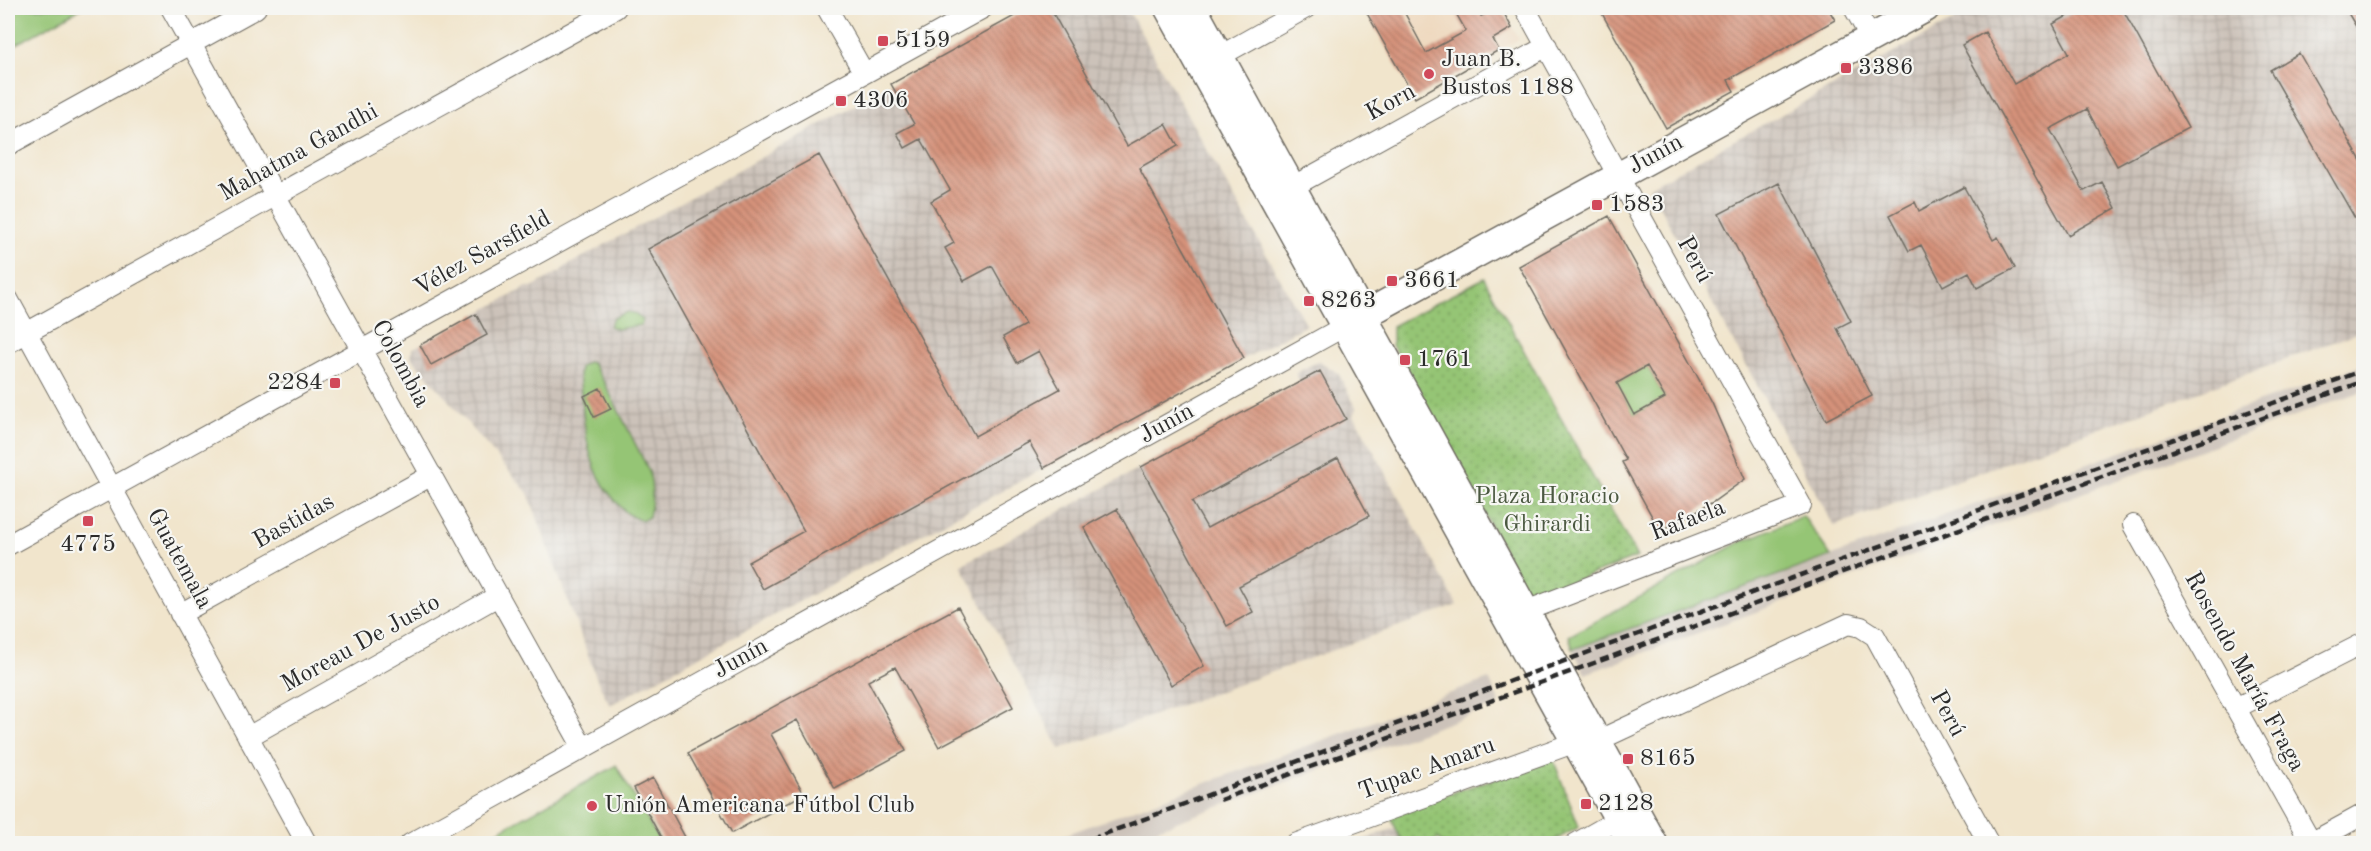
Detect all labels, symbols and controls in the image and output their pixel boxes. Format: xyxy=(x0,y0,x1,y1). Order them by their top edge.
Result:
place label: 5159 xyxy=(895,29,951,53)
marker: 5159 xyxy=(876,34,890,48)
place label: Juan B. Bustos 1188 xyxy=(1441,48,1574,100)
place label: 3386 xyxy=(1858,56,1914,80)
marker: 3386 xyxy=(1839,61,1853,75)
marker: Juan B. Bustos 1188 xyxy=(1422,67,1436,81)
street label: Korn xyxy=(1362,80,1420,126)
place label: 4306 xyxy=(853,89,909,113)
marker: 4306 xyxy=(834,94,848,108)
street label: Mahatma Gandhi xyxy=(216,100,382,206)
street label: Junín xyxy=(1625,130,1687,180)
place label: 1583 xyxy=(1609,193,1665,217)
marker: 1583 xyxy=(1590,198,1604,212)
street label: Vélez Sarsfield xyxy=(411,207,555,301)
street label: Perú xyxy=(1672,233,1716,287)
place label: 3661 xyxy=(1404,269,1460,293)
marker: 3661 xyxy=(1385,274,1399,288)
place label: 8263 xyxy=(1321,289,1377,313)
marker: 8263 xyxy=(1302,294,1316,308)
street label: Colombia xyxy=(366,316,434,412)
place label: 1761 xyxy=(1417,348,1473,372)
marker: 1761 xyxy=(1398,353,1412,367)
place label: 2284 xyxy=(267,371,323,395)
marker: 2284 xyxy=(328,376,342,390)
street label: Junín xyxy=(1136,399,1198,449)
park label: Plaza Horacio Ghirardi xyxy=(1474,485,1620,537)
street label: Bastidas xyxy=(249,490,339,554)
street label: Rafaela xyxy=(1647,496,1729,546)
street label: Guatemala xyxy=(142,505,216,613)
marker: 4775 xyxy=(81,514,95,528)
place label: 4775 xyxy=(60,533,116,557)
street label: Rosendo María Fraga xyxy=(2179,568,2309,776)
street label: Moreau De Justo xyxy=(278,591,444,697)
street label: Junín xyxy=(710,634,772,684)
street label: Perú xyxy=(1925,687,1969,741)
street label: Tupac Amaru xyxy=(1356,733,1499,805)
place label: 8165 xyxy=(1640,747,1696,771)
marker: 8165 xyxy=(1621,752,1635,766)
place label: 2128 xyxy=(1598,792,1654,816)
place label: Unión Americana Fútbol Club xyxy=(604,794,915,818)
marker: 2128 xyxy=(1579,797,1593,811)
marker: Unión Americana Fútbol Club xyxy=(585,799,599,813)

